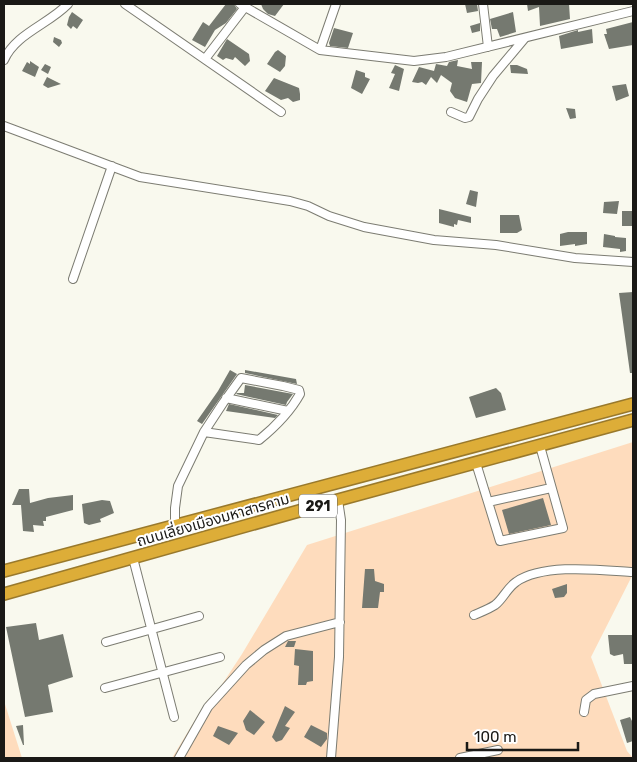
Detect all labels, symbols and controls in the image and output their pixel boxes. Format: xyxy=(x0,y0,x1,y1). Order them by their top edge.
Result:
street label: ถนนเลี่ยงเมืองมหาสารคาม xyxy=(134,488,291,550)
road number: 291 xyxy=(299,494,337,518)
scale bar xyxy=(467,720,578,752)
text: 100 m xyxy=(474,728,516,746)

